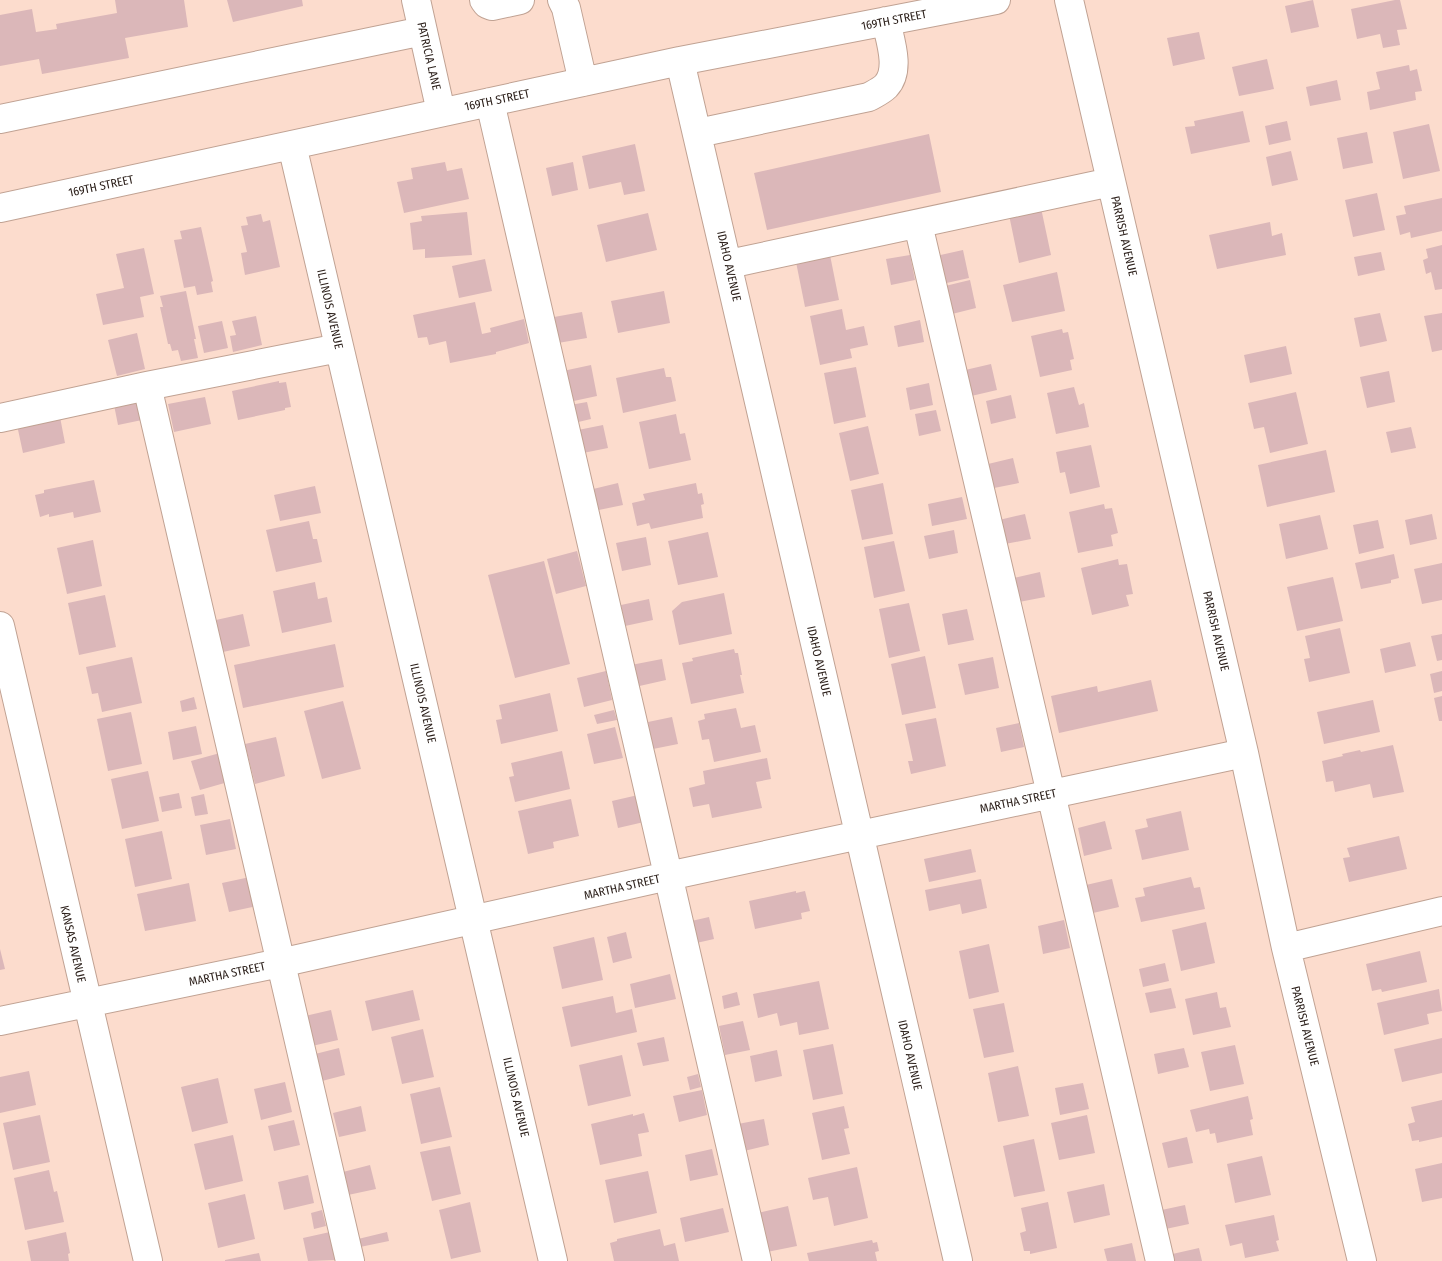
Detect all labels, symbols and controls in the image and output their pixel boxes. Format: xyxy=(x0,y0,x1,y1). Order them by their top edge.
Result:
street label: 169TH STREET xyxy=(860,7,928,33)
street label: PATRICIA LANE xyxy=(414,21,444,92)
street label: 169TH STREET xyxy=(463,86,531,114)
street label: 169TH STREET xyxy=(67,172,135,200)
street label: PARRISH AVENUE xyxy=(1108,194,1140,278)
street label: IDAHO AVENUE xyxy=(714,229,744,303)
street label: ILLINOIS AVENUE xyxy=(314,268,346,351)
street label: PARRISH AVENUE xyxy=(1200,589,1232,673)
street label: IDAHO AVENUE xyxy=(804,624,834,698)
street label: ILLINOIS AVENUE xyxy=(407,662,439,745)
street label: MARTHA STREET xyxy=(979,786,1058,816)
street label: MARTHA STREET xyxy=(583,871,662,903)
street label: KANSAS AVENUE xyxy=(57,904,89,984)
street label: MARTHA STREET xyxy=(188,959,267,989)
street label: PARRISH AVENUE xyxy=(1288,985,1322,1068)
street label: IDAHO AVENUE xyxy=(895,1018,925,1092)
street label: ILLINOIS AVENUE xyxy=(500,1056,532,1139)

